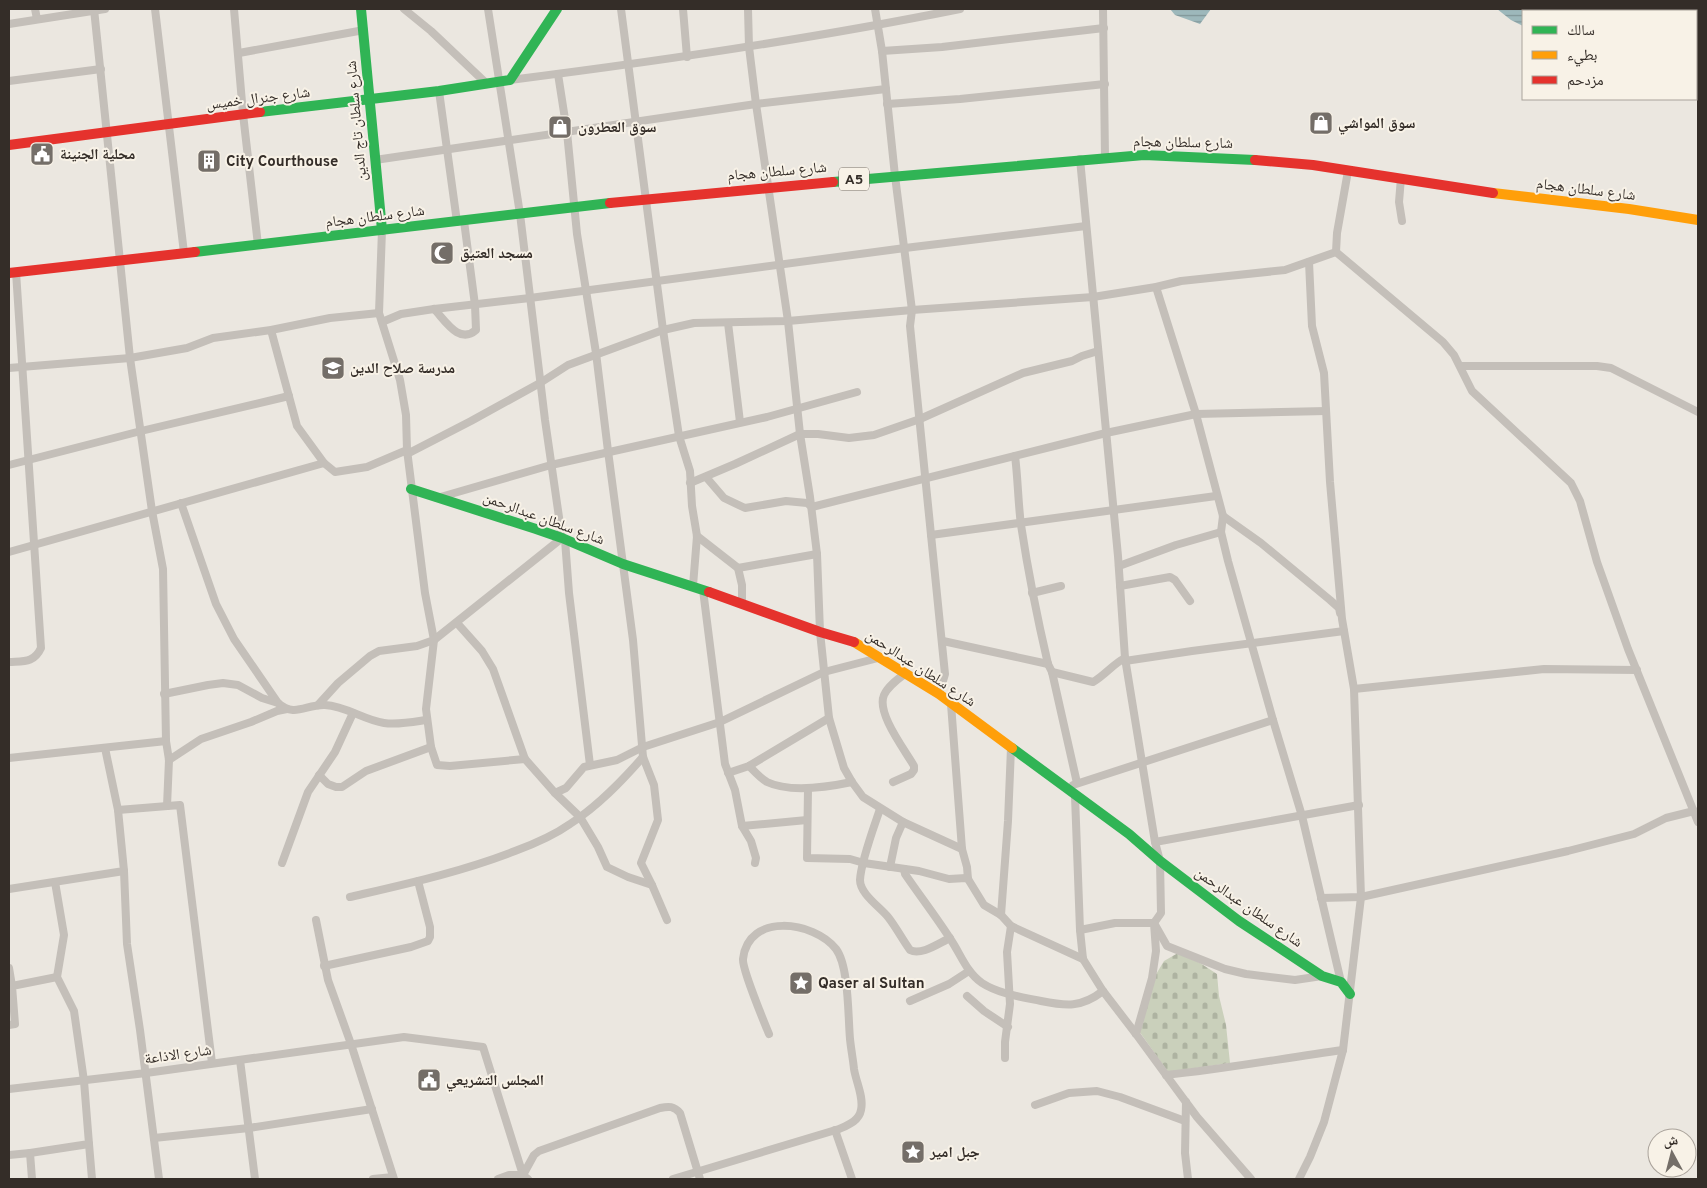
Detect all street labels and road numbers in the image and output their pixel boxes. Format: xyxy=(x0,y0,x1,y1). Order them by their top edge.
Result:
street label: شارع سلطان تاج الدين xyxy=(343,60,372,182)
street label: شارع جنرال خميس xyxy=(205,84,311,115)
street label: شارع سلطان هجام xyxy=(1133,133,1233,154)
street label: شارع سلطان هجام xyxy=(727,159,828,186)
road number: A5 xyxy=(839,168,869,190)
street label: شارع سلطان هجام xyxy=(1535,175,1637,206)
street label: شارع سلطان هجام xyxy=(324,202,426,233)
street label: شارع سلطان عبدالرحمن xyxy=(480,489,607,550)
street label: شارع سلطان عبدالرحمن xyxy=(862,627,979,712)
street label: شارع سلطان عبدالرحمن xyxy=(1190,864,1306,953)
street label: شارع الاذاعة xyxy=(143,1041,213,1070)

